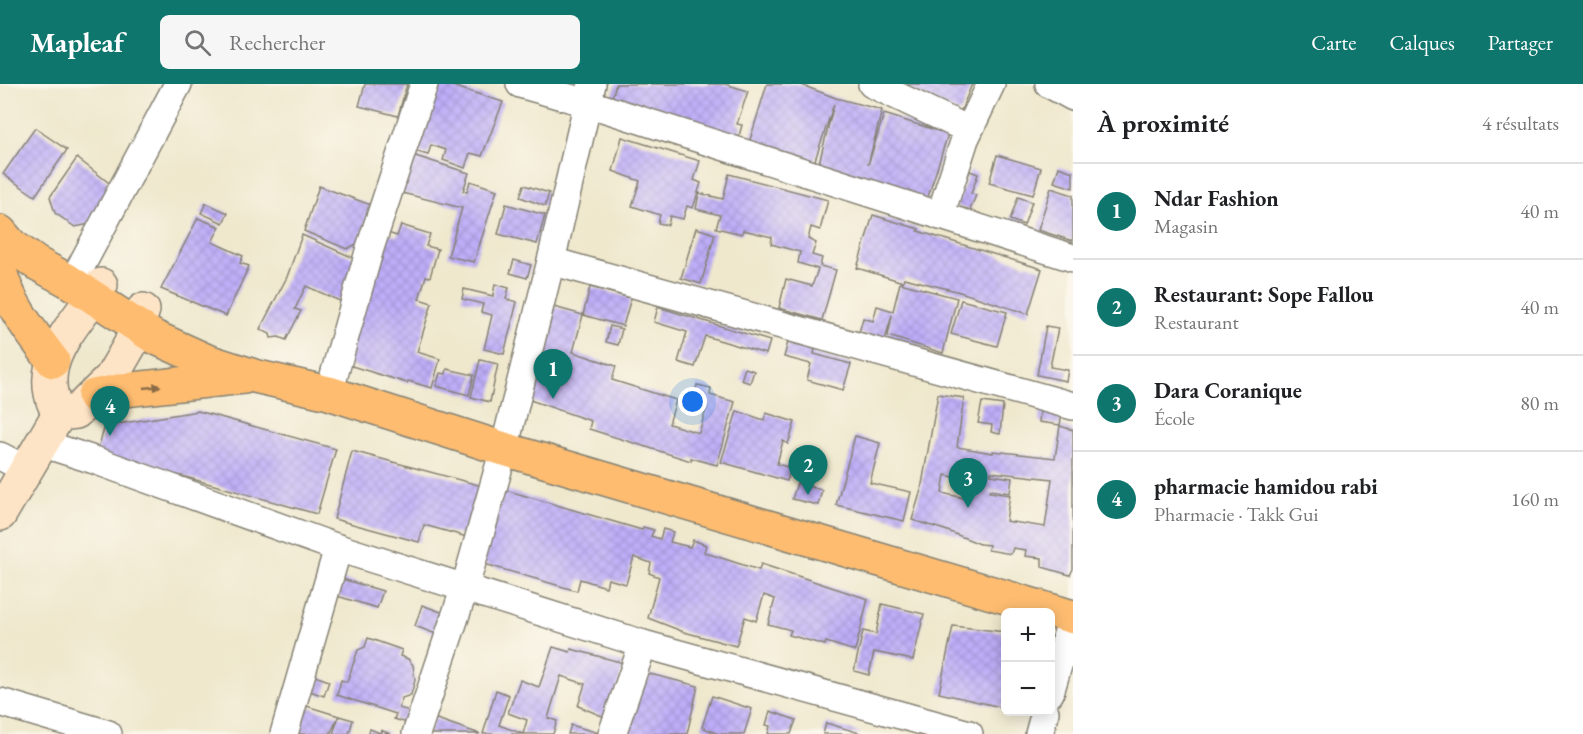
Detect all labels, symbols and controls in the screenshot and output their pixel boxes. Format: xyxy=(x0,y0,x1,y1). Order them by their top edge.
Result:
search box xyxy=(160,15,580,69)
text: Mapleaf xyxy=(30,24,124,60)
icon: search xyxy=(181,26,214,59)
text: Rechercher xyxy=(229,28,325,57)
text: Carte xyxy=(1311,29,1356,56)
text: Calques xyxy=(1389,29,1455,56)
text: Partager xyxy=(1488,29,1553,56)
text: À proximité xyxy=(1097,106,1229,140)
text: 4 résultats xyxy=(1482,110,1559,136)
text: Ndar Fashion xyxy=(1154,184,1279,213)
text: 1 xyxy=(1111,198,1122,224)
text: 40 m xyxy=(1520,198,1559,224)
text: Magasin xyxy=(1154,213,1218,239)
text: Restaurant: Sope Fallou xyxy=(1154,280,1374,309)
text: 2 xyxy=(1111,294,1122,320)
text: 40 m xyxy=(1520,294,1559,320)
text: Restaurant xyxy=(1154,309,1239,335)
pin: 1 xyxy=(534,350,572,399)
text: Dara Coranique xyxy=(1154,376,1302,405)
one-way arrow xyxy=(142,382,161,392)
pin: 4 xyxy=(90,386,130,436)
your location xyxy=(678,387,707,416)
text: 3 xyxy=(1111,390,1122,416)
text: 80 m xyxy=(1520,390,1559,416)
text: École xyxy=(1154,405,1195,431)
pin: 2 xyxy=(788,446,828,495)
pin: 3 xyxy=(948,458,988,508)
text: pharmacie hamidou rabi xyxy=(1154,472,1378,501)
text: 4 xyxy=(1111,486,1122,512)
text: 160 m xyxy=(1511,486,1559,512)
text: Pharmacie · Takk Gui xyxy=(1154,501,1318,527)
map controls xyxy=(1001,608,1055,716)
button: + xyxy=(1001,608,1055,662)
button: − xyxy=(1001,662,1055,716)

